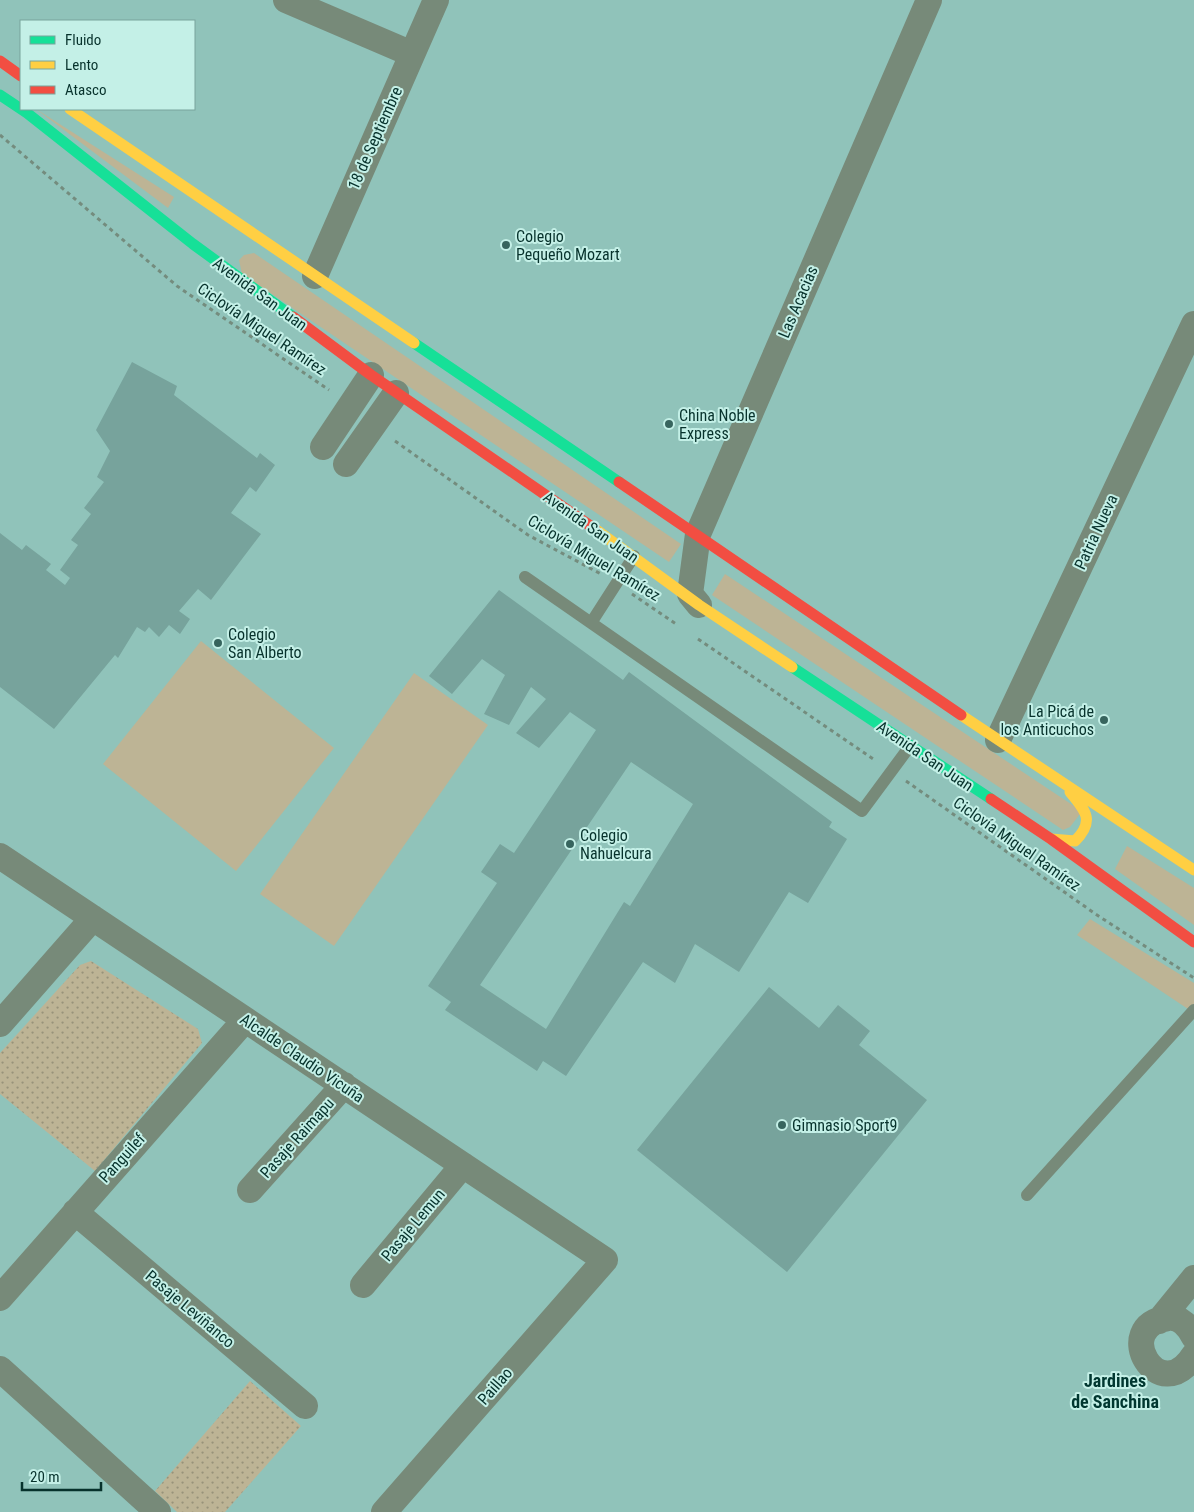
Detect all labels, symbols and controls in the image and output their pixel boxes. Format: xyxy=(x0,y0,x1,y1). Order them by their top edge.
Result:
legend xyxy=(20,20,195,110)
text: Fluido xyxy=(65,31,101,49)
text: Lento xyxy=(65,56,98,74)
text: Atasco xyxy=(65,81,106,99)
street label: 18 de Septiembre xyxy=(344,84,406,192)
place label: Colegio Pequeño Mozart xyxy=(516,227,620,264)
marker: Colegio Pequeño Mozart xyxy=(500,239,512,251)
street label: Avenida San Juan xyxy=(209,253,311,335)
street label: Las Acacias xyxy=(774,263,822,341)
street label: Ciclovía Miguel Ramírez xyxy=(194,279,330,379)
place label: China Noble Express xyxy=(679,406,756,443)
marker: China Noble Express xyxy=(663,418,675,430)
street label: Avenida San Juan xyxy=(540,487,642,567)
street label: Patria Nueva xyxy=(1070,492,1122,572)
street label: Ciclovía Miguel Ramírez xyxy=(524,511,664,605)
place label: Colegio San Alberto xyxy=(228,625,302,662)
marker: Colegio San Alberto xyxy=(212,637,224,649)
place label: La Picá de los Anticuchos xyxy=(1000,702,1094,739)
marker: La Picá de los Anticuchos xyxy=(1098,714,1110,726)
street label: Avenida San Juan xyxy=(873,717,977,795)
street label: Ciclovía Miguel Ramírez xyxy=(950,793,1084,895)
place label: Colegio Nahuelcura xyxy=(580,826,652,863)
marker: Colegio Nahuelcura xyxy=(564,838,576,850)
street label: Alcalde Claudio Vicuña xyxy=(236,1009,368,1107)
street label: Pasaje Raimapu xyxy=(256,1094,338,1182)
place label: Gimnasio Sport9 xyxy=(792,1116,897,1135)
marker: Gimnasio Sport9 xyxy=(776,1119,788,1131)
street label: Panguilef xyxy=(95,1129,149,1187)
street label: Pasaje Lemun xyxy=(377,1185,449,1265)
street label: Pasaje Leviñanco xyxy=(142,1266,238,1352)
street label: Paillao xyxy=(474,1363,516,1409)
district label: Jardines de Sanchina xyxy=(1071,1370,1159,1412)
scale bar xyxy=(22,1460,101,1492)
text: 20 m xyxy=(30,1468,60,1486)

